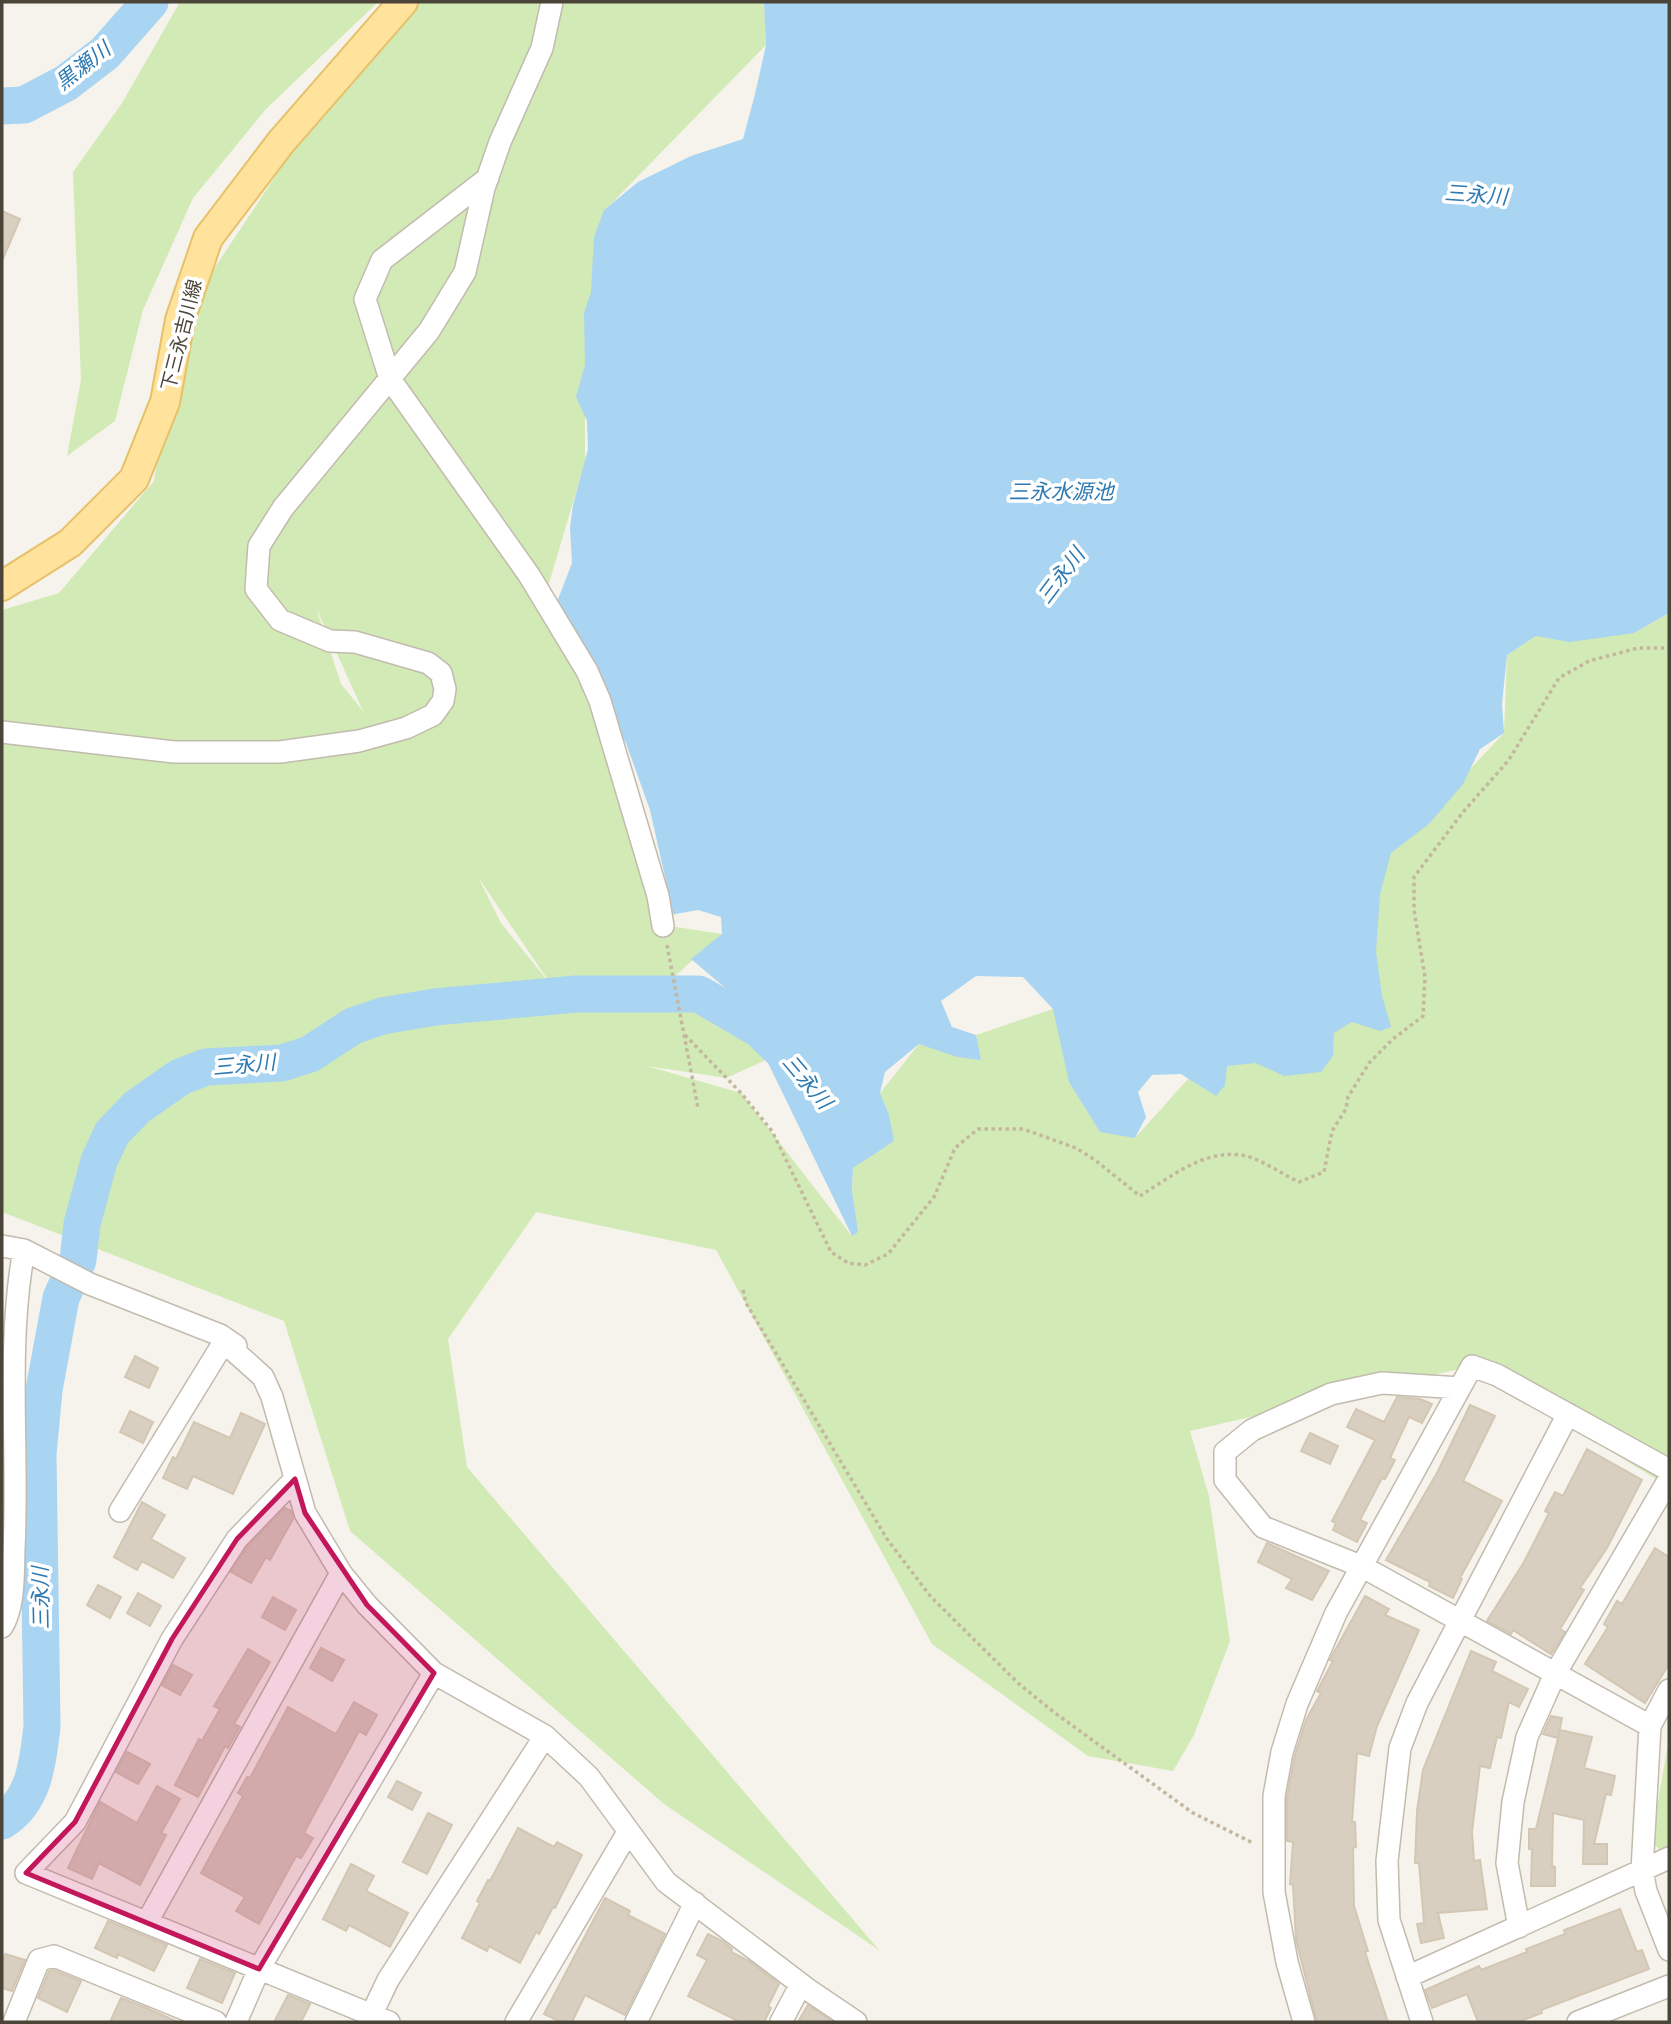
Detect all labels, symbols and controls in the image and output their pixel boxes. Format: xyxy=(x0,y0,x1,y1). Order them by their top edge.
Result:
water label: 黒瀬川 xyxy=(50,35,117,95)
water label: 三永川 xyxy=(1444,180,1510,209)
street label: 下三永吉川線 xyxy=(157,277,206,393)
water label: 三永水源池 xyxy=(1009,479,1115,504)
water label: 三永川 xyxy=(1032,541,1091,608)
water label: 三永川 xyxy=(211,1049,278,1080)
water label: 三永川 xyxy=(778,1050,838,1115)
water label: 三永川 xyxy=(27,1564,54,1630)

